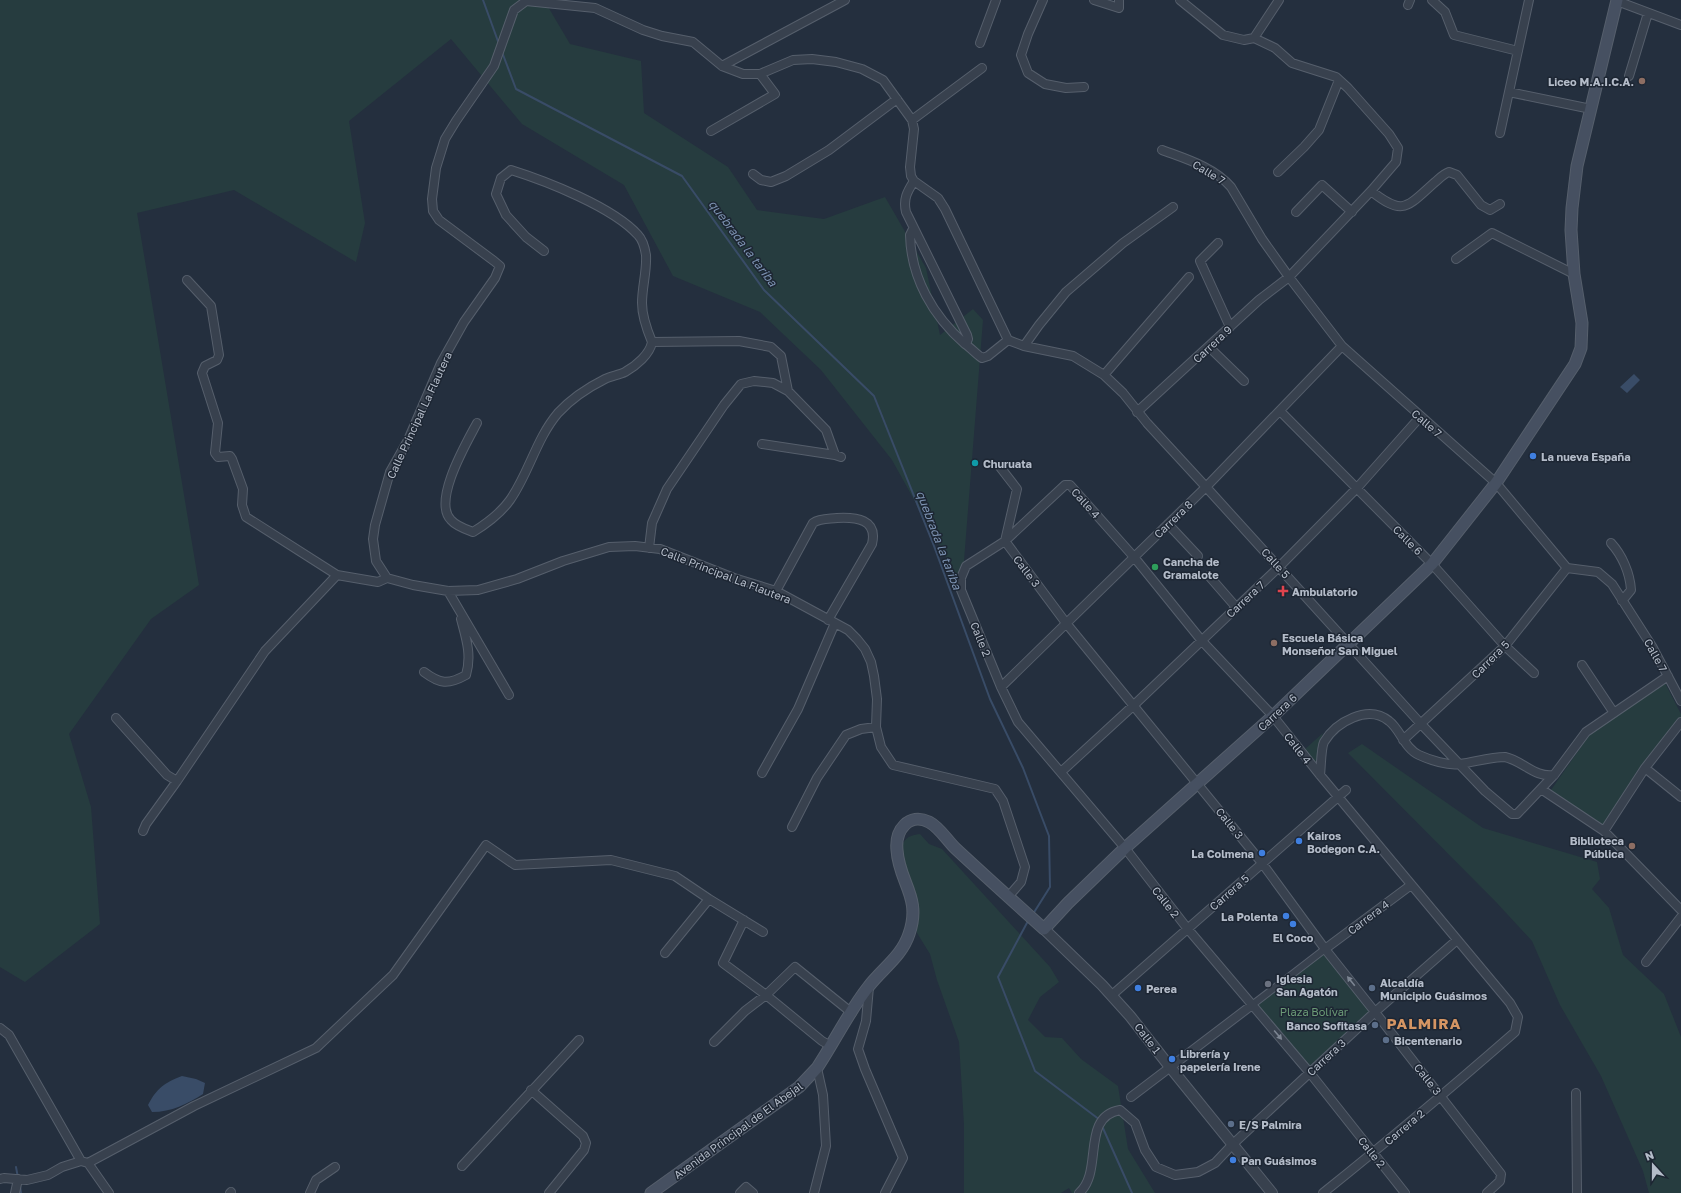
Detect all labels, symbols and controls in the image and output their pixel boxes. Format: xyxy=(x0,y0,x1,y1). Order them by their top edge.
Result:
place label: Liceo M.A.I.C.A. xyxy=(1548,75,1634,88)
marker: Liceo M.A.I.C.A. xyxy=(1637,76,1647,86)
street label: Calle 7 xyxy=(1190,157,1228,187)
water label: quebrada la tariba xyxy=(705,197,781,290)
street label: Carrera 9 xyxy=(1190,323,1234,365)
street label: Calle Principal La Flautera xyxy=(384,349,454,481)
street label: Calle 7 xyxy=(1409,406,1445,440)
place label: La nueva España xyxy=(1541,450,1631,463)
marker: La nueva España xyxy=(1528,451,1538,461)
place label: Churuata xyxy=(983,457,1032,470)
marker: Churuata xyxy=(970,458,980,468)
street label: Calle 4 xyxy=(1069,485,1103,521)
water label: quebrada la tariba xyxy=(913,488,965,593)
street label: Carrera 8 xyxy=(1151,497,1195,540)
street label: Calle 6 xyxy=(1391,523,1426,558)
street label: Calle Principal La Flautera xyxy=(659,544,793,606)
street label: Calle 5 xyxy=(1259,545,1293,581)
street label: Calle 3 xyxy=(1011,553,1043,589)
place label: Cancha de Gramalote xyxy=(1163,555,1220,581)
marker: Cancha de Gramalote xyxy=(1150,562,1160,572)
street label: Carrera 7 xyxy=(1223,578,1267,620)
marker: Ambulatorio xyxy=(1277,585,1289,597)
place label: Ambulatorio xyxy=(1292,585,1358,598)
street label: Calle 2 xyxy=(968,620,994,658)
place label: Escuela Básica Monseñor San Miguel xyxy=(1282,631,1398,657)
street label: Calle 7 xyxy=(1642,636,1670,674)
street label: Carrera 5 xyxy=(1468,637,1512,681)
marker: Escuela Básica Monseñor San Miguel xyxy=(1269,638,1279,648)
street label: Carrera 6 xyxy=(1255,691,1299,733)
street label: Calle 4 xyxy=(1282,730,1315,767)
street label: Calle 3 xyxy=(1214,805,1246,841)
place label: Kairos Bodegon C.A. xyxy=(1307,829,1380,855)
place label: Biblioteca Pública xyxy=(1570,834,1624,860)
marker: Kairos Bodegon C.A. xyxy=(1294,836,1304,846)
marker: Biblioteca Pública xyxy=(1627,841,1637,851)
place label: La Colmena xyxy=(1191,847,1254,860)
marker: La Colmena xyxy=(1257,848,1267,858)
street label: Carrera 5 xyxy=(1207,871,1251,913)
street label: Calle 2 xyxy=(1150,884,1182,920)
street label: Carrera 4 xyxy=(1345,897,1391,937)
place label: La Polenta xyxy=(1221,910,1278,923)
marker: La Polenta xyxy=(1281,911,1291,921)
marker: El Coco xyxy=(1288,919,1298,929)
place label: El Coco xyxy=(1273,931,1314,944)
place label: Iglesia San Agatón xyxy=(1276,972,1338,998)
one-way arrow xyxy=(1346,976,1355,987)
place label: Alcaldía Municipio Guásimos xyxy=(1380,976,1487,1002)
marker: Iglesia San Agatón xyxy=(1263,979,1273,989)
place label: Perea xyxy=(1146,982,1177,995)
marker: Perea xyxy=(1133,983,1143,993)
marker: Alcaldía Municipio Guásimos xyxy=(1367,983,1377,993)
park label: Plaza Bolívar xyxy=(1280,1005,1349,1018)
district label: PALMIRA xyxy=(1387,1014,1461,1032)
place label: Banco Sofitasa xyxy=(1286,1019,1367,1032)
street label: Calle 1 xyxy=(1132,1020,1164,1056)
marker: Banco Sofitasa xyxy=(1370,1020,1380,1030)
one-way arrow xyxy=(1273,1030,1282,1040)
place label: Bicentenario xyxy=(1394,1034,1462,1047)
marker: Bicentenario xyxy=(1381,1035,1391,1045)
street label: Carrera 3 xyxy=(1304,1036,1348,1078)
place label: Librería y papelería Irene xyxy=(1180,1047,1261,1073)
marker: Librería y papelería Irene xyxy=(1167,1054,1177,1064)
street label: Calle 3 xyxy=(1412,1061,1444,1097)
street label: Avenida Principal de El Abejal xyxy=(671,1079,805,1181)
street label: Carrera 2 xyxy=(1381,1107,1427,1147)
place label: E/S Palmira xyxy=(1239,1118,1302,1131)
marker: E/S Palmira xyxy=(1226,1119,1236,1129)
street label: Calle 2 xyxy=(1356,1134,1388,1170)
north arrow xyxy=(1633,1145,1673,1185)
text: N xyxy=(1643,1148,1655,1163)
place label: Pan Guásimos xyxy=(1241,1154,1317,1167)
marker: Pan Guásimos xyxy=(1228,1155,1238,1165)

